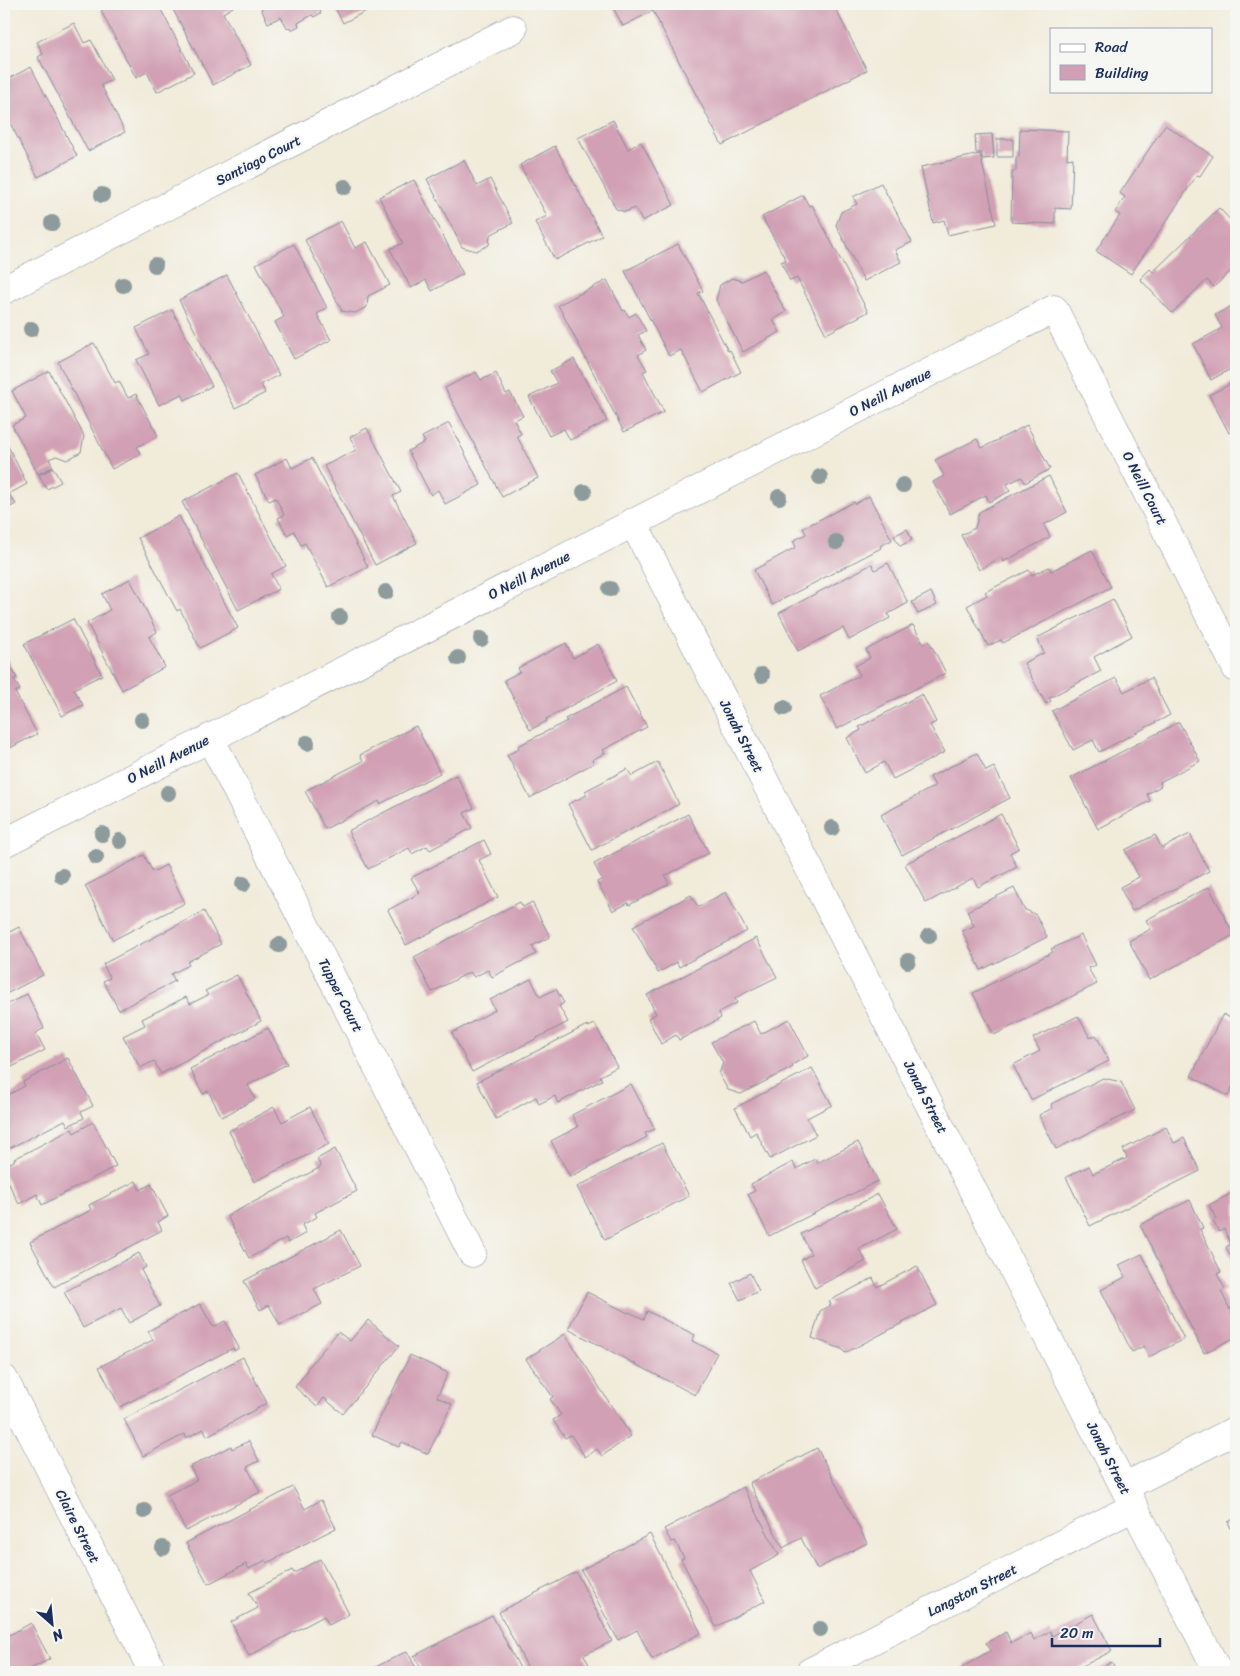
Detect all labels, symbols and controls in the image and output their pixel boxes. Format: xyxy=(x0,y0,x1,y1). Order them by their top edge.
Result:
legend xyxy=(1050,28,1212,92)
text: Road xyxy=(1095,34,1128,60)
text: Building xyxy=(1095,60,1149,86)
street label: Santiago Court xyxy=(211,128,306,193)
street label: O Neill Avenue xyxy=(845,361,936,424)
street label: O Neill Court xyxy=(1115,447,1174,530)
street label: O Neill Avenue xyxy=(484,544,575,607)
street label: Jonah Street xyxy=(712,694,771,777)
street label: O Neill Avenue xyxy=(123,728,214,791)
street label: Tupper Court xyxy=(311,954,370,1037)
street label: Jonah Street xyxy=(896,1055,955,1138)
street label: Jonah Street xyxy=(1079,1416,1138,1499)
street label: Claire Street xyxy=(48,1485,107,1568)
street label: Langston Street xyxy=(923,1557,1022,1624)
north arrow xyxy=(28,1598,78,1648)
scale bar xyxy=(1052,1616,1160,1648)
text: 20 m xyxy=(1060,1620,1094,1646)
text: N xyxy=(47,1621,69,1649)

